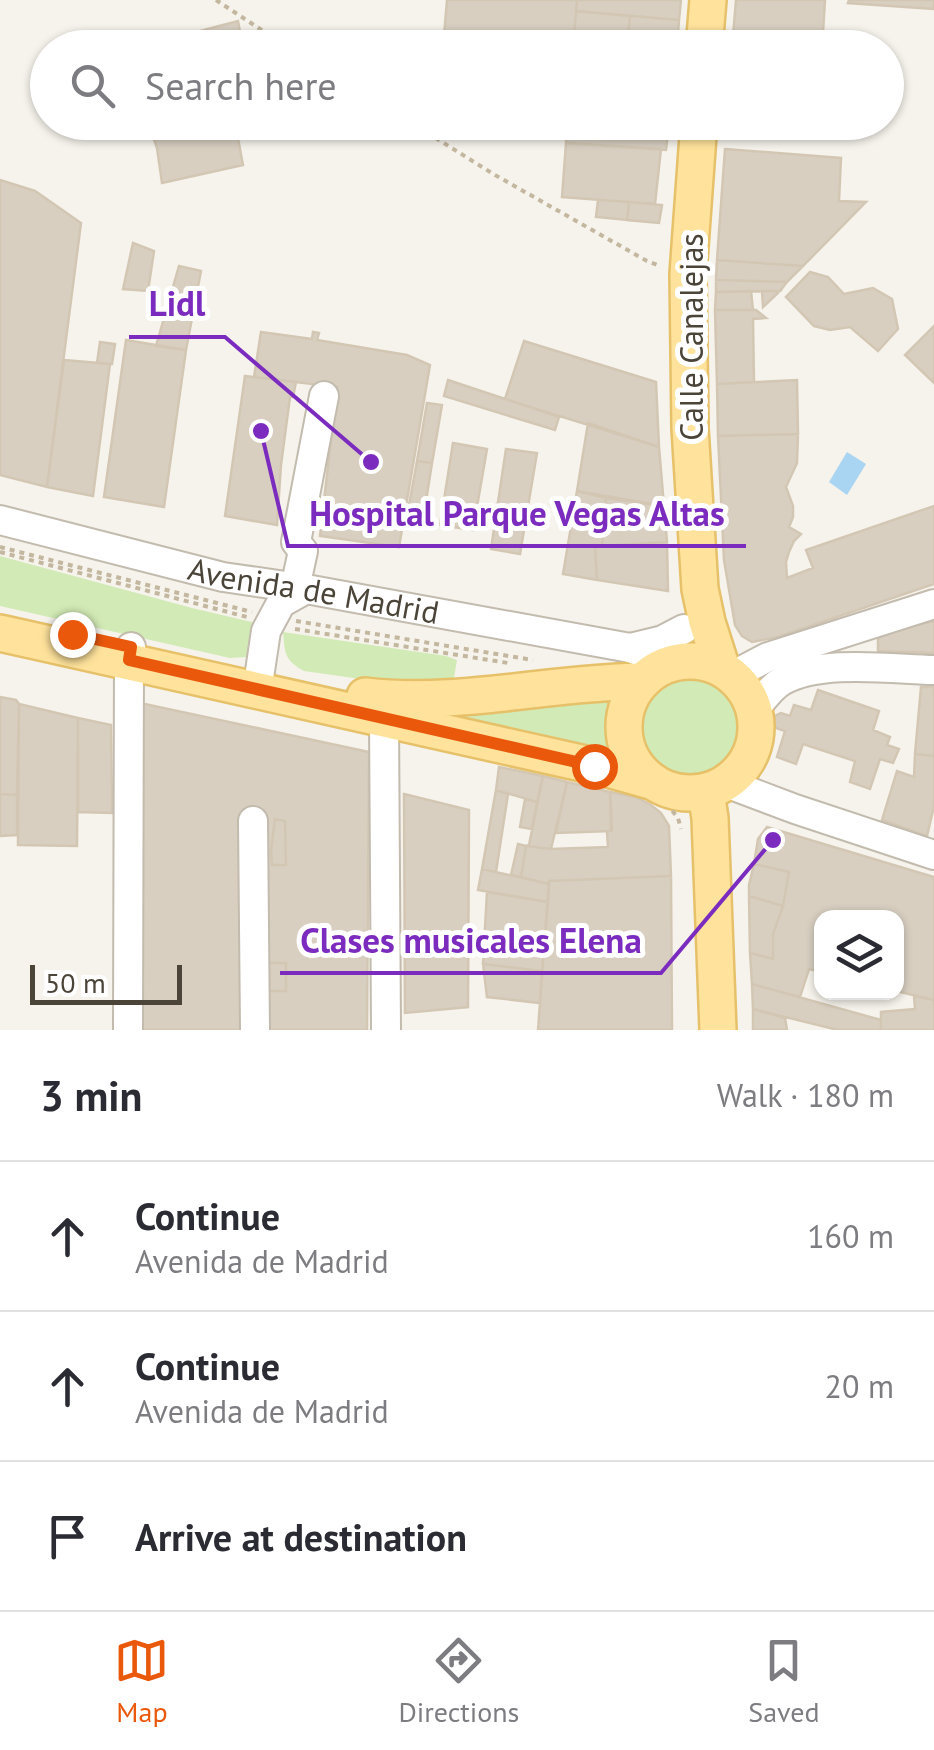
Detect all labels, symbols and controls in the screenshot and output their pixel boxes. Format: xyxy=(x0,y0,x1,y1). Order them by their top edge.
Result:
search box xyxy=(30,30,904,140)
icon: search xyxy=(65,58,120,113)
text: Search here xyxy=(145,61,337,110)
street label: Calle Canalejas xyxy=(670,233,712,441)
callout: Lidl xyxy=(129,272,225,337)
text: Lidl xyxy=(149,280,206,326)
callout: Hospital Parque Vegas Altas xyxy=(288,481,746,546)
text: Hospital Parque Vegas Altas xyxy=(309,490,725,536)
street label: Avenida de Madrid xyxy=(184,547,443,633)
route end xyxy=(50,612,96,658)
route start xyxy=(572,744,618,790)
callout: Clases musicales Elena xyxy=(280,908,661,973)
map controls xyxy=(814,910,904,1000)
button: layers xyxy=(814,910,904,1000)
text: Clases musicales Elena xyxy=(300,917,642,963)
scale bar xyxy=(30,960,182,1004)
text: 50 m xyxy=(45,964,106,1001)
text: 3 min xyxy=(40,1068,142,1123)
text: Walk · 180 m xyxy=(717,1074,894,1116)
text: Continue xyxy=(135,1191,280,1240)
icon: ahead xyxy=(40,1209,95,1264)
text: 160 m xyxy=(807,1215,894,1257)
text: Avenida de Madrid xyxy=(135,1240,389,1282)
text: Continue xyxy=(135,1341,280,1390)
icon: ahead xyxy=(40,1359,95,1414)
text: 20 m xyxy=(825,1365,894,1407)
text: Avenida de Madrid xyxy=(135,1390,389,1432)
icon: arrive xyxy=(40,1509,95,1564)
text: Arrive at destination xyxy=(135,1512,467,1561)
tab: Map xyxy=(114,1633,169,1730)
tab: Directions xyxy=(398,1633,519,1730)
tab: Saved xyxy=(748,1633,820,1730)

